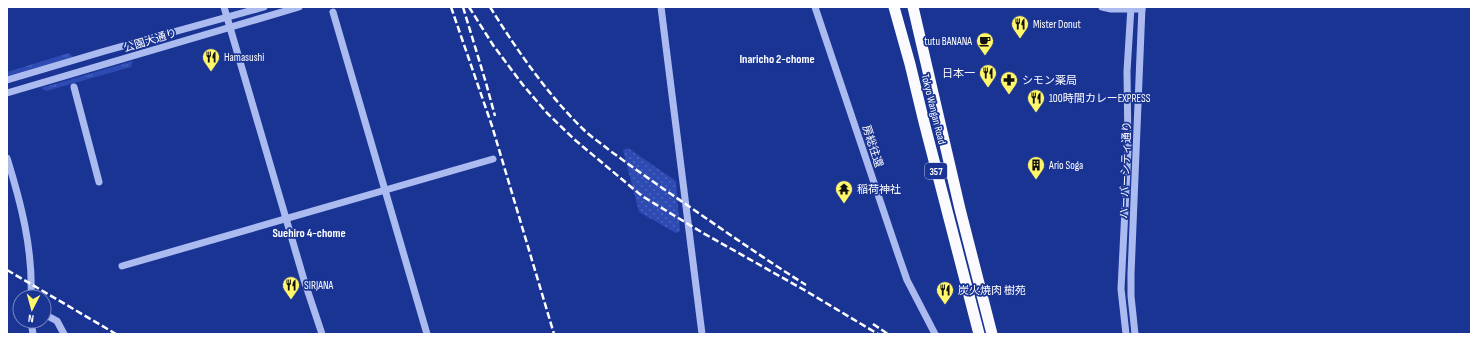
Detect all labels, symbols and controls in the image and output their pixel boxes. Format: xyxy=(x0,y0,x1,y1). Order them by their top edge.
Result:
restaurant icon: Mister Donut xyxy=(1010,14,1030,39)
place label: Mister Donut xyxy=(1033,18,1081,31)
street label: 公園大通り xyxy=(122,26,178,55)
cafe icon: tutu BANANA xyxy=(975,31,995,56)
place label: tutu BANANA xyxy=(924,35,972,48)
restaurant icon: Hamasushi xyxy=(201,47,221,72)
place label: Hamasushi xyxy=(224,51,264,64)
district label: Inaricho 2-chome xyxy=(739,52,815,67)
restaurant icon: 日本一 xyxy=(978,63,998,88)
place label: 日本一 xyxy=(942,67,975,80)
pharmacy icon: シモン薬局 xyxy=(999,70,1019,95)
street label: Tokyo Wangan Road xyxy=(918,73,949,146)
place label: シモン薬局 xyxy=(1022,74,1077,87)
restaurant icon: 100時間カレーEXPRESS xyxy=(1026,88,1046,113)
place label: 100時間カレーEXPRESS xyxy=(1049,92,1151,105)
street label: ハーバーシティ通り xyxy=(1117,121,1134,219)
street label: 房総往還 xyxy=(860,123,886,169)
building icon: Ario Soga xyxy=(1026,155,1046,180)
place label: Ario Soga xyxy=(1048,159,1083,172)
road number: 357 xyxy=(925,163,947,179)
temple icon: 稲荷神社 xyxy=(834,179,854,204)
place label: 稲荷神社 xyxy=(857,183,901,196)
district label: Suehiro 4-chome xyxy=(272,226,346,241)
restaurant icon: SIRJANA xyxy=(281,275,301,300)
place label: SIRJANA xyxy=(304,279,334,292)
restaurant icon: 炭火焼肉 樹苑 xyxy=(935,280,955,305)
place label: 炭火焼肉 樹苑 xyxy=(958,284,1026,297)
north arrow xyxy=(12,289,52,329)
text: N xyxy=(27,312,35,325)

